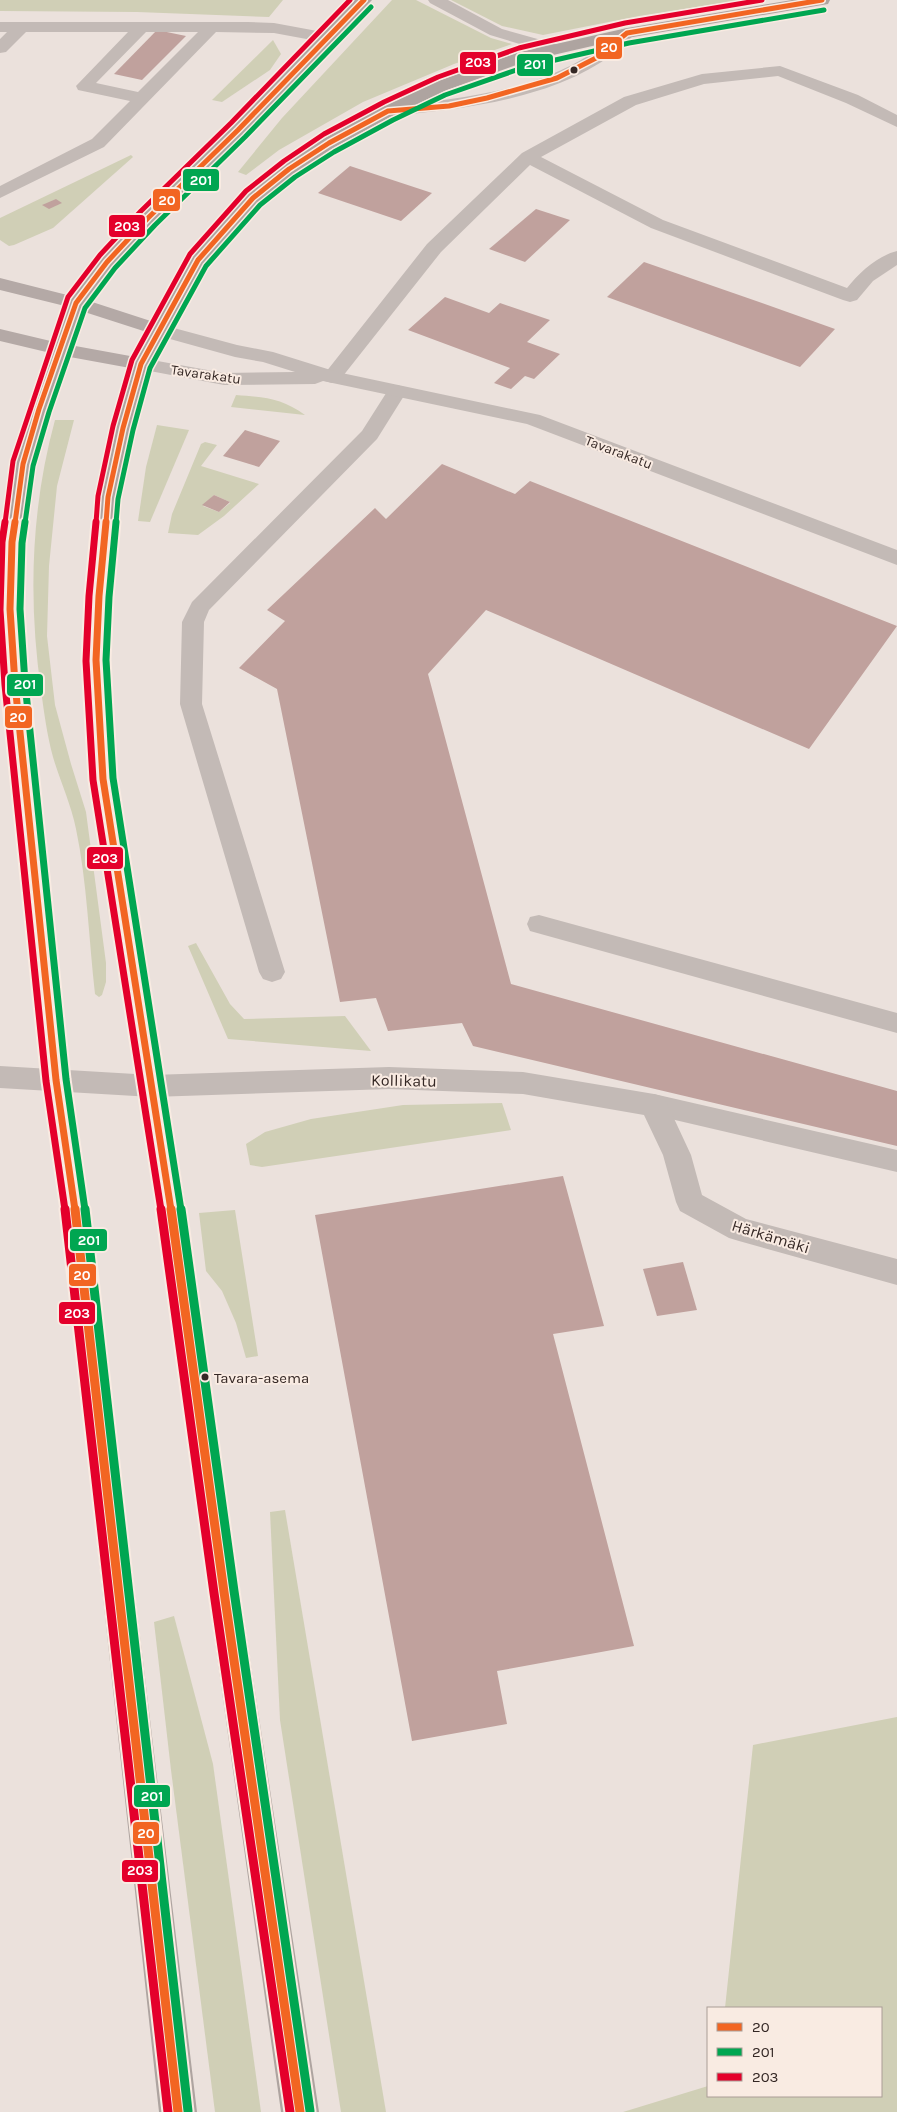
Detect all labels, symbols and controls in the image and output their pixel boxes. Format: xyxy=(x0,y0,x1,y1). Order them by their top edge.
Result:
line badge: 20 xyxy=(595,36,623,60)
text: 20 xyxy=(600,39,618,56)
line badge: 203 xyxy=(459,51,497,75)
line badge: 201 xyxy=(516,53,554,77)
text: 203 xyxy=(465,54,491,71)
text: 201 xyxy=(524,56,546,73)
unlabelled marker xyxy=(569,65,579,75)
line badge: 201 xyxy=(182,168,220,192)
text: 201 xyxy=(190,172,212,189)
line badge: 20 xyxy=(152,188,181,212)
text: 20 xyxy=(158,192,176,209)
line badge: 203 xyxy=(108,214,146,238)
text: 203 xyxy=(114,218,140,235)
street label: Tavarakatu xyxy=(170,361,242,388)
street label: Tavarakatu xyxy=(583,432,655,473)
line badge: 201 xyxy=(6,673,44,697)
text: 201 xyxy=(14,676,36,693)
line badge: 20 xyxy=(4,705,33,729)
text: 20 xyxy=(9,709,27,726)
line badge: 203 xyxy=(86,846,124,870)
text: 203 xyxy=(92,850,118,867)
street label: Kollikatu xyxy=(371,1070,437,1091)
street label: Härkämäki xyxy=(730,1216,812,1257)
line badge: 201 xyxy=(69,1228,108,1252)
text: 201 xyxy=(78,1232,100,1249)
line badge: 20 xyxy=(68,1263,97,1287)
text: 20 xyxy=(73,1267,91,1284)
line badge: 203 xyxy=(58,1301,96,1325)
text: 203 xyxy=(64,1305,90,1322)
place label: Tavara-asema xyxy=(214,1369,309,1387)
marker: Tavara-asema xyxy=(200,1372,210,1382)
line badge: 201 xyxy=(133,1784,171,1808)
text: 201 xyxy=(141,1788,163,1805)
line badge: 20 xyxy=(132,1821,160,1845)
text: 20 xyxy=(137,1825,155,1842)
line badge: 203 xyxy=(121,1859,159,1883)
text: 203 xyxy=(127,1862,153,1879)
legend xyxy=(707,2007,882,2097)
text: 20 xyxy=(752,2018,770,2036)
text: 201 xyxy=(752,2043,775,2061)
text: 203 xyxy=(752,2068,778,2086)

